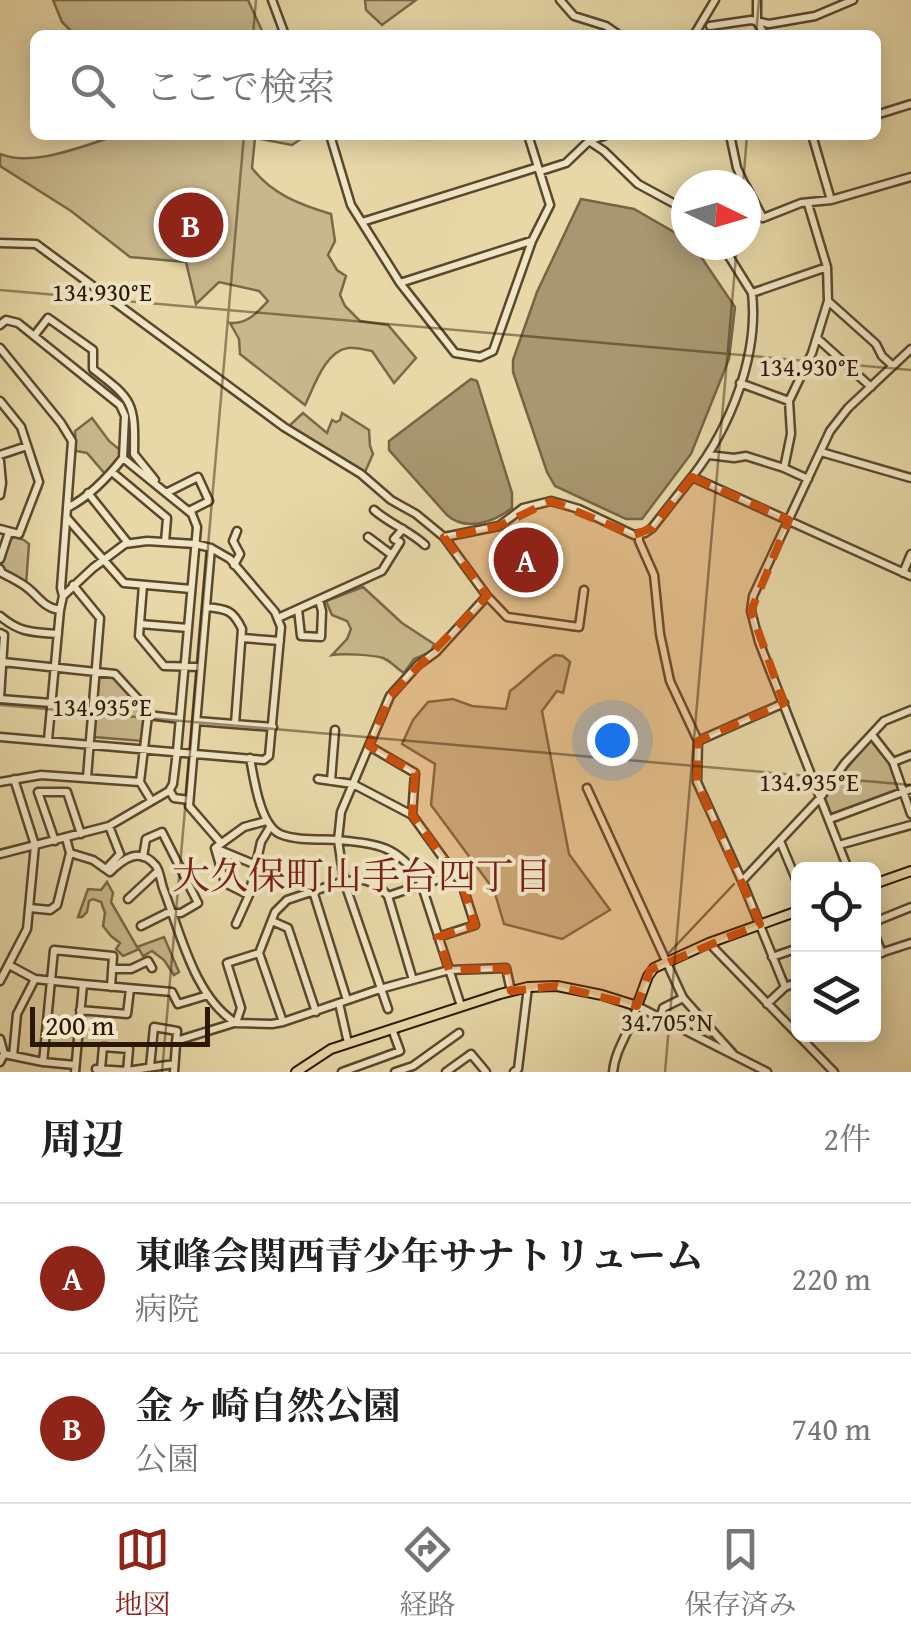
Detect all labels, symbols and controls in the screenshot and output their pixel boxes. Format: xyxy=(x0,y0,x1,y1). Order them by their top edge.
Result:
search box xyxy=(30,30,881,140)
icon: search xyxy=(65,58,120,113)
text: ここで検索 xyxy=(145,58,335,114)
north arrow xyxy=(671,170,761,260)
pin: B xyxy=(158,188,224,262)
text: 134.930°E xyxy=(52,274,152,310)
text: 134.930°E xyxy=(759,349,859,385)
pin: A xyxy=(494,522,558,598)
text: 134.935°E xyxy=(52,689,152,725)
your location xyxy=(587,715,638,766)
text: 134.935°E xyxy=(759,764,859,800)
district label: 大久保町山手台四丁目 xyxy=(172,847,552,903)
map controls xyxy=(791,862,881,1042)
button: locate xyxy=(791,862,881,952)
button: layers xyxy=(791,952,881,1042)
scale bar xyxy=(30,1002,210,1046)
text: 200 m xyxy=(45,1004,114,1045)
text: 34.705°N xyxy=(621,1004,713,1040)
text: 周辺 xyxy=(40,1108,124,1169)
text: 2件 xyxy=(824,1115,871,1162)
text: 東峰会関西青少年サナトリューム xyxy=(135,1227,704,1283)
text: A xyxy=(62,1255,83,1302)
text: 220 m xyxy=(792,1255,871,1302)
text: 病院 xyxy=(135,1285,199,1332)
text: 金ヶ崎自然公園 xyxy=(135,1377,401,1433)
text: B xyxy=(63,1405,82,1452)
text: 740 m xyxy=(792,1405,871,1452)
text: 公園 xyxy=(135,1435,199,1482)
tab: 地図 xyxy=(114,1522,171,1624)
tab: 経路 xyxy=(399,1522,456,1624)
tab: 保存済み xyxy=(684,1522,797,1624)

